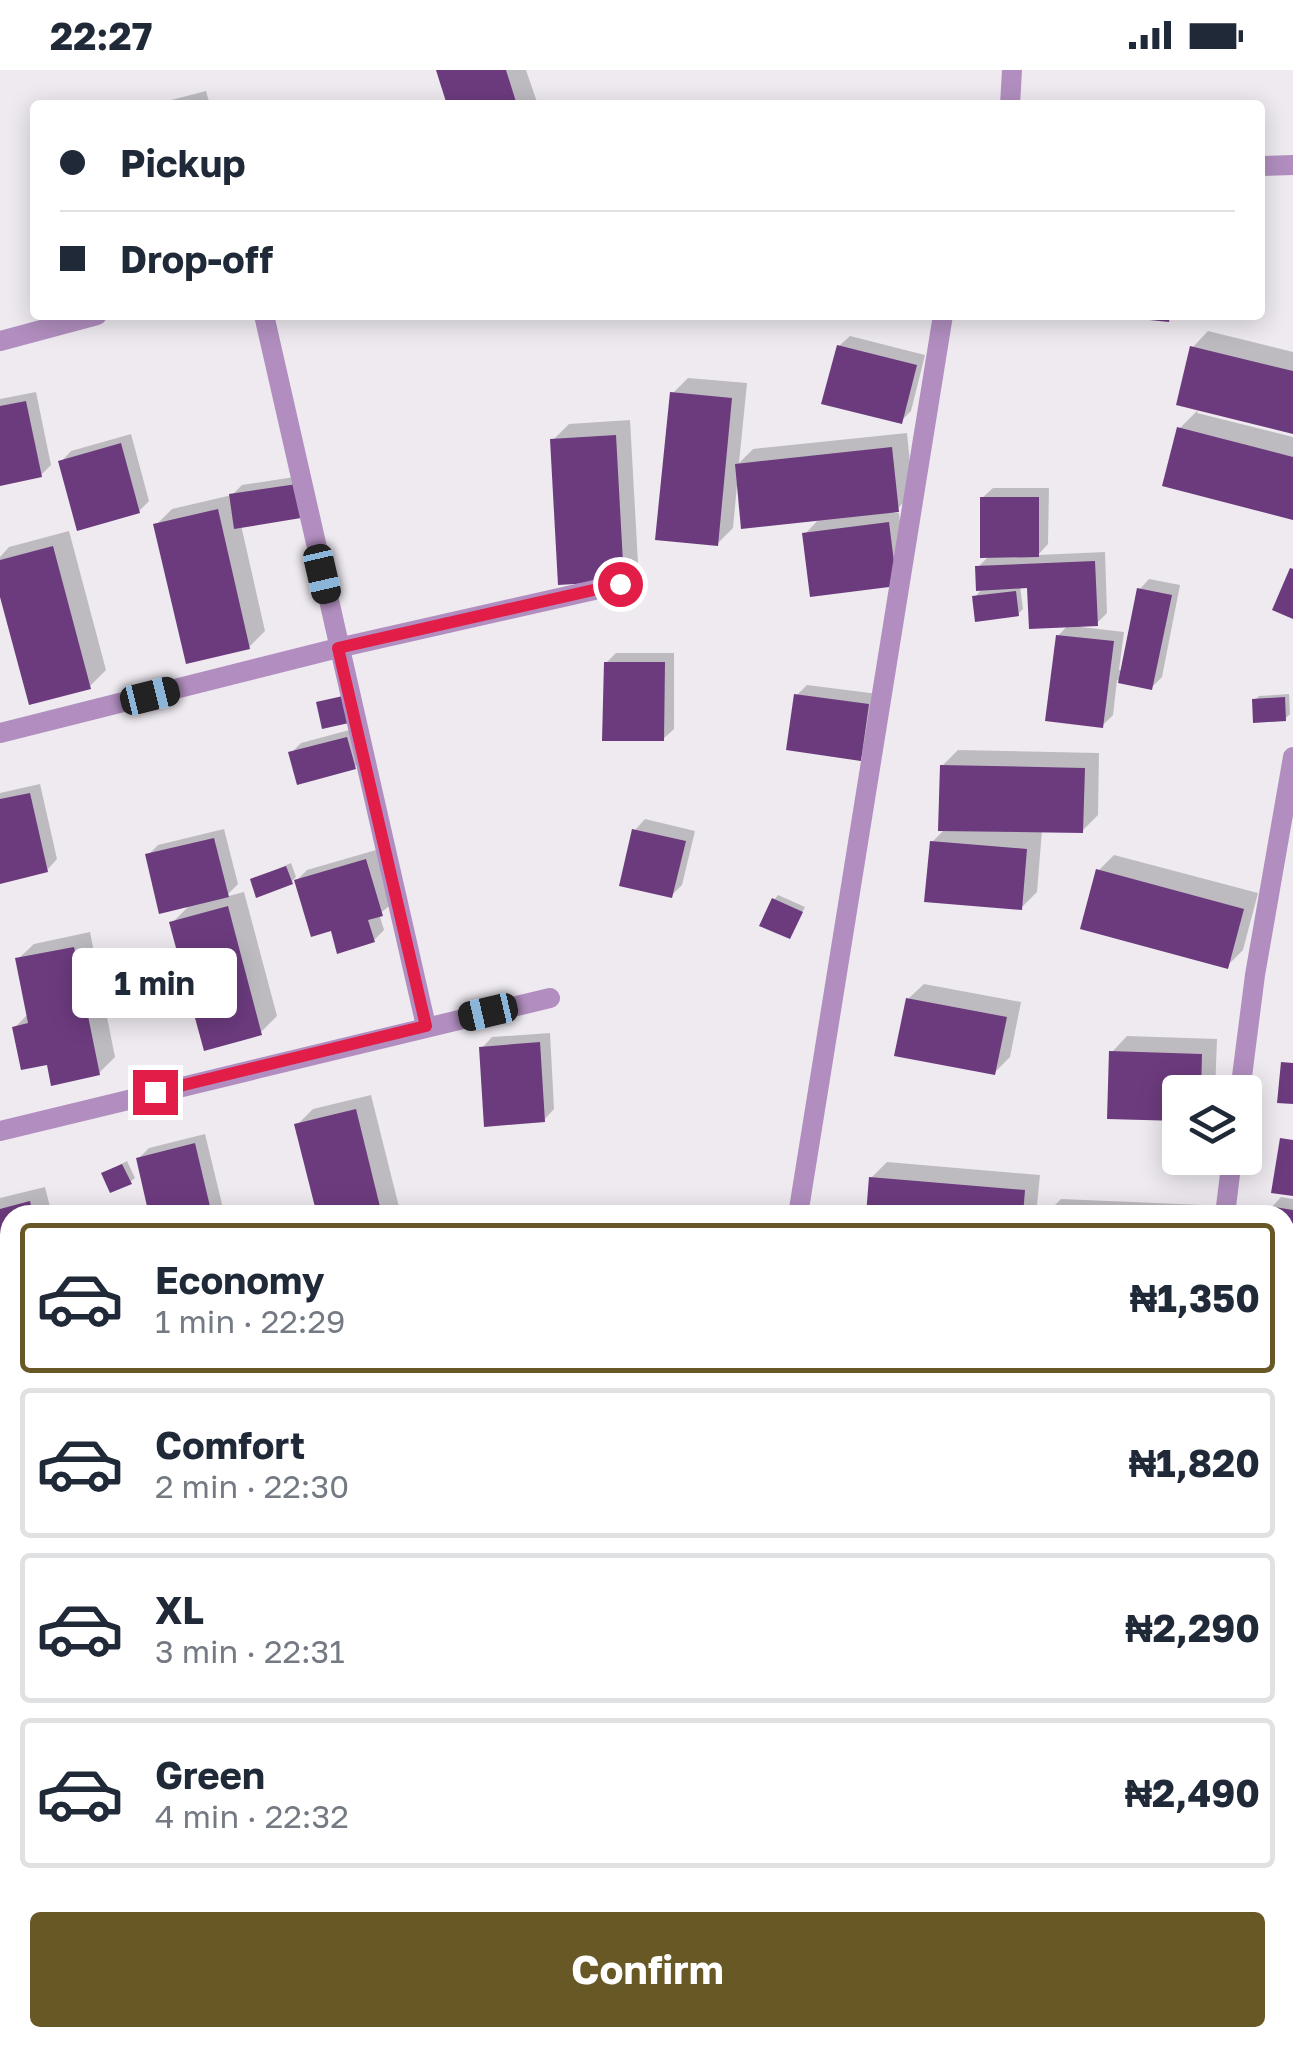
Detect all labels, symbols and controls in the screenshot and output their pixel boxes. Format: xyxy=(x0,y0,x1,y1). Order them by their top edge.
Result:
text: 22:27 xyxy=(50,13,152,58)
text: Pickup xyxy=(120,140,246,185)
text: Drop-off xyxy=(120,236,273,281)
car xyxy=(301,541,343,607)
route start xyxy=(598,562,643,607)
car xyxy=(117,674,183,718)
callout: 1 min xyxy=(72,947,238,1017)
text: 1 min xyxy=(114,964,195,1002)
car xyxy=(455,991,521,1033)
route end xyxy=(133,1070,178,1115)
map controls xyxy=(1162,1075,1262,1175)
button: layers xyxy=(1162,1075,1262,1175)
icon: car xyxy=(35,1253,125,1343)
text: Economy xyxy=(155,1257,324,1302)
text: ₦1,350 xyxy=(1130,1275,1260,1320)
text: 1 min · 22:29 xyxy=(155,1302,345,1340)
icon: car xyxy=(35,1418,125,1508)
text: Comfort xyxy=(155,1422,305,1467)
text: ₦1,820 xyxy=(1129,1440,1260,1485)
text: 2 min · 22:30 xyxy=(155,1467,349,1505)
icon: car xyxy=(35,1583,125,1673)
text: XL xyxy=(155,1587,204,1632)
text: ₦2,290 xyxy=(1125,1605,1260,1650)
text: 3 min · 22:31 xyxy=(155,1632,345,1670)
icon: car xyxy=(35,1748,125,1838)
text: Green xyxy=(155,1752,265,1797)
text: ₦2,490 xyxy=(1125,1770,1260,1815)
text: 4 min · 22:32 xyxy=(155,1797,349,1835)
button: Confirm xyxy=(30,1912,1265,2027)

